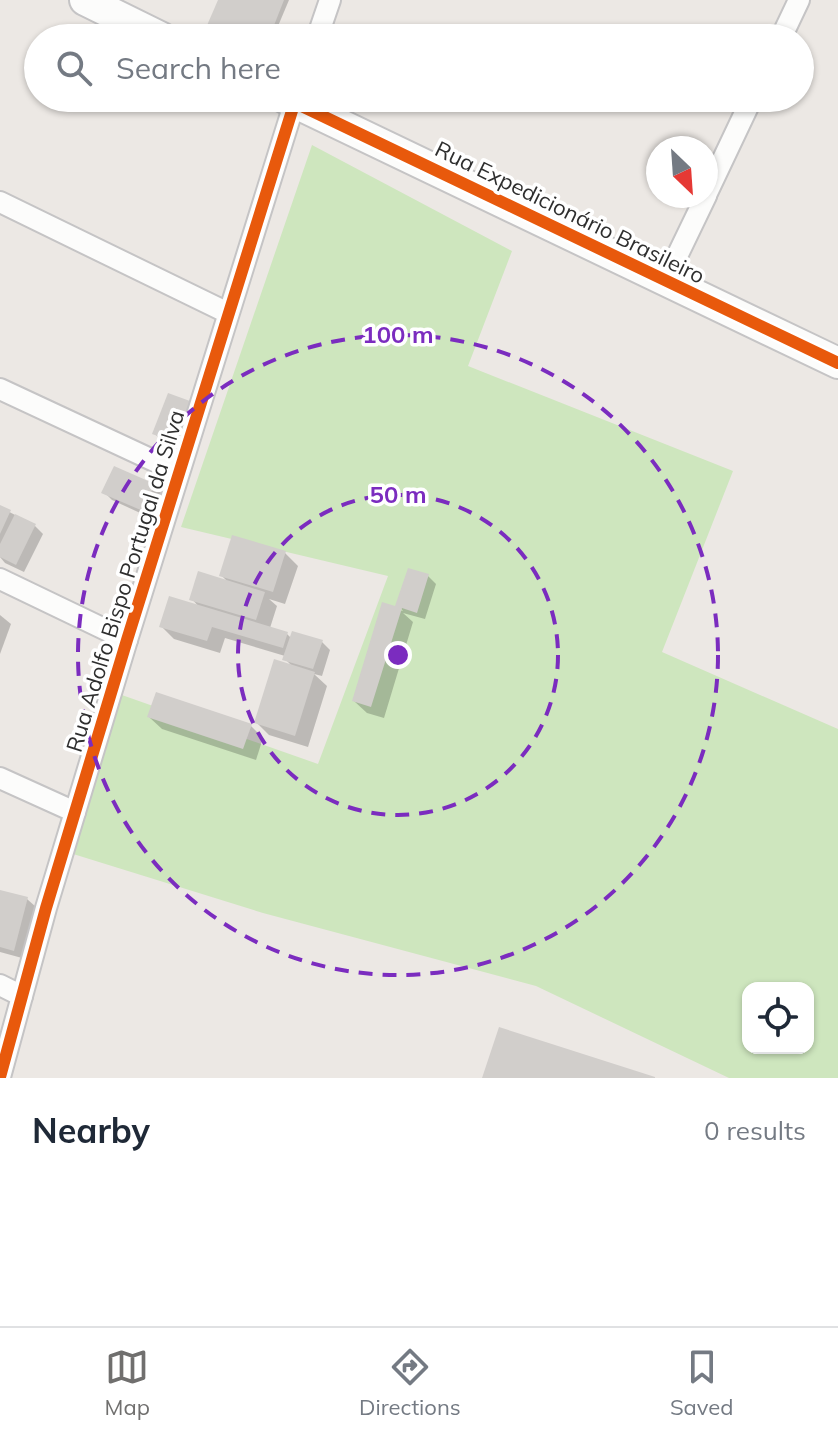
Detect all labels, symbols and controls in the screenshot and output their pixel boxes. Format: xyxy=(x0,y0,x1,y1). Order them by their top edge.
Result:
search box xyxy=(24,24,814,112)
icon: search xyxy=(52,46,96,90)
text: Search here xyxy=(116,49,281,87)
street label: Rua Expedicionário Brasileiro xyxy=(431,134,709,290)
north arrow xyxy=(646,136,718,208)
text: 100 m xyxy=(362,319,434,349)
street label: Rua Adolfo Bispo Portugal da Silva xyxy=(60,407,190,755)
text: 50 m xyxy=(370,479,426,509)
centre of rings xyxy=(384,641,412,669)
map controls xyxy=(742,982,814,1054)
button: locate xyxy=(742,982,814,1054)
text: Nearby xyxy=(32,1109,150,1152)
text: 0 results xyxy=(704,1114,806,1147)
tab: Map xyxy=(105,1345,150,1421)
tab: Directions xyxy=(359,1345,461,1421)
tab: Saved xyxy=(670,1345,733,1421)

